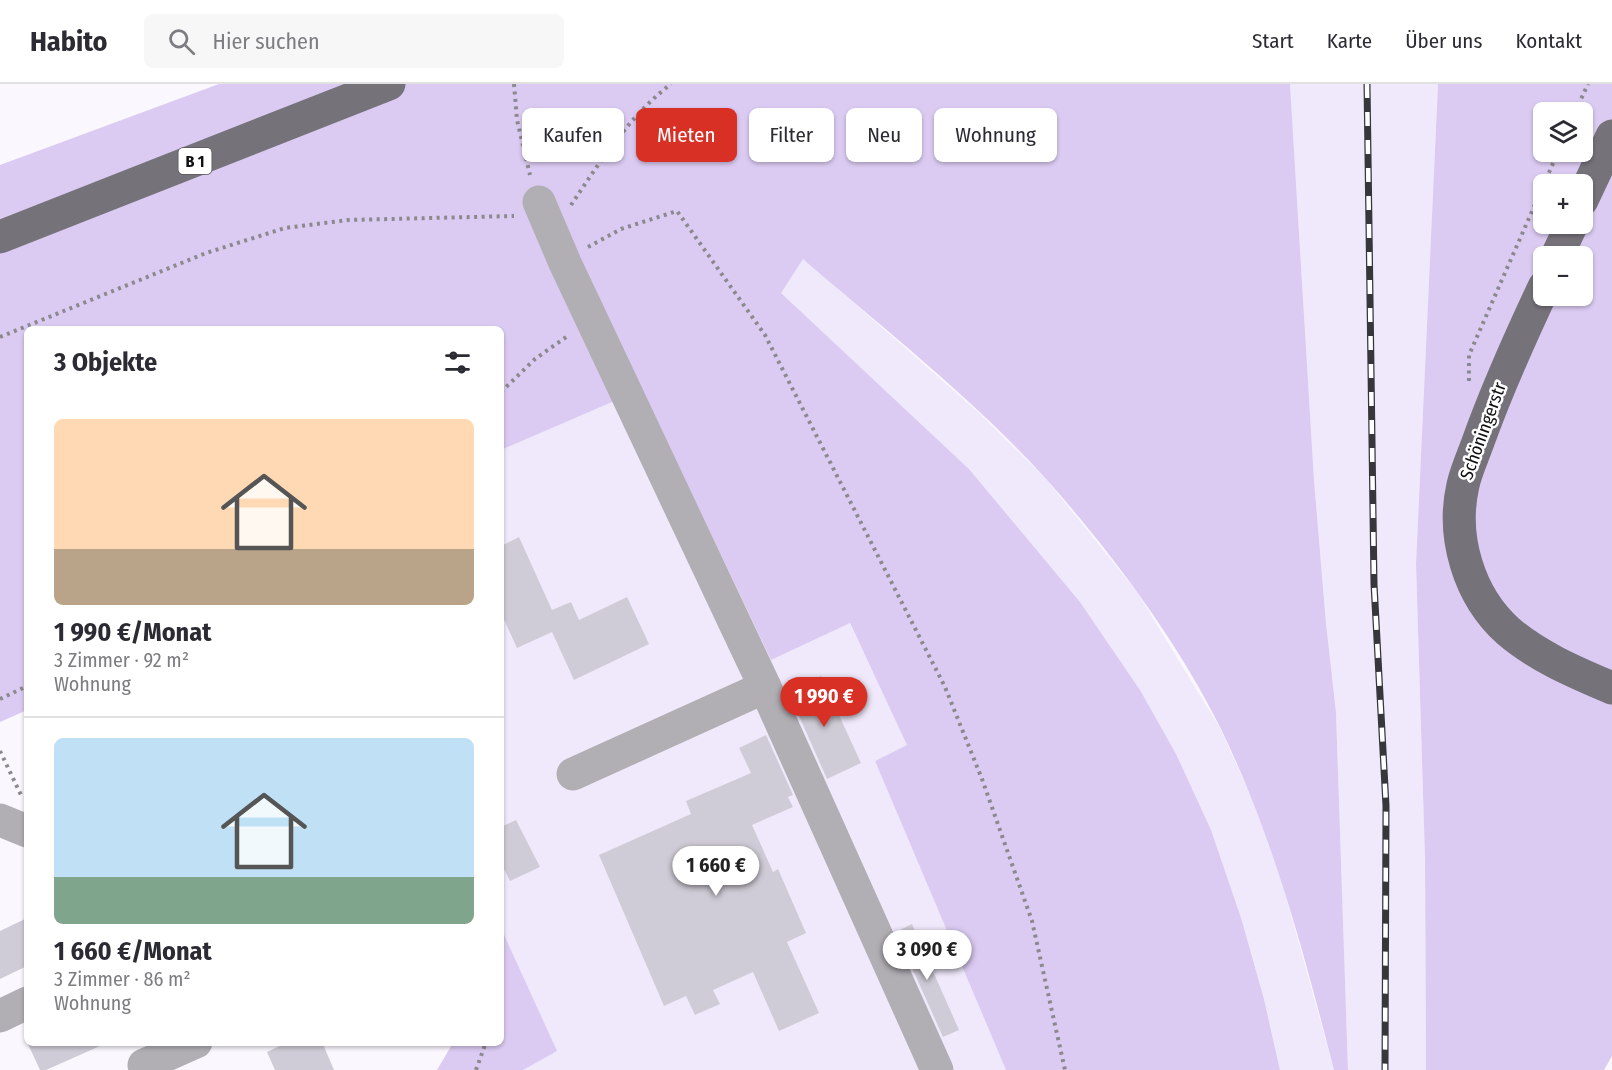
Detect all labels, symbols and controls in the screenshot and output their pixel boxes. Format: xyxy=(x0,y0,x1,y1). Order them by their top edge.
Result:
search box xyxy=(144,14,564,68)
text: Habito xyxy=(30,25,108,58)
icon: search xyxy=(165,25,198,58)
text: Hier suchen xyxy=(213,28,320,55)
text: Start xyxy=(1252,28,1294,54)
text: Karte xyxy=(1327,28,1372,54)
text: Über uns xyxy=(1405,28,1482,54)
text: Kontakt xyxy=(1515,28,1582,54)
map controls xyxy=(1533,102,1593,306)
button: layers xyxy=(1533,102,1593,162)
chip: Kaufen xyxy=(522,108,624,162)
chip: Mieten xyxy=(636,108,737,162)
chip: Filter xyxy=(749,108,834,162)
chip: Neu xyxy=(846,108,922,162)
chip: Wohnung xyxy=(934,108,1057,162)
road number: B 1 xyxy=(178,148,212,174)
button: + xyxy=(1533,174,1593,234)
button: − xyxy=(1533,246,1593,306)
icon: filters xyxy=(441,346,474,379)
text: 3 Objekte xyxy=(54,347,157,378)
street label: Schöningerstr xyxy=(1455,379,1511,483)
icon: home xyxy=(210,458,318,566)
text: 1 990 €/Monat xyxy=(54,617,211,648)
text: 3 Zimmer · 92 m² xyxy=(54,648,189,672)
text: Wohnung xyxy=(54,672,131,696)
pin: 1 990 € xyxy=(769,677,879,728)
text: 1 990 € xyxy=(794,684,854,708)
icon: home xyxy=(210,777,318,885)
pin: 1 660 € xyxy=(661,846,771,897)
text: 1 660 € xyxy=(686,853,746,877)
pin: 3 090 € xyxy=(872,930,982,981)
text: 1 660 €/Monat xyxy=(54,936,212,967)
text: 3 090 € xyxy=(897,937,957,961)
text: 3 Zimmer · 86 m² xyxy=(54,967,191,991)
text: Wohnung xyxy=(54,991,131,1015)

